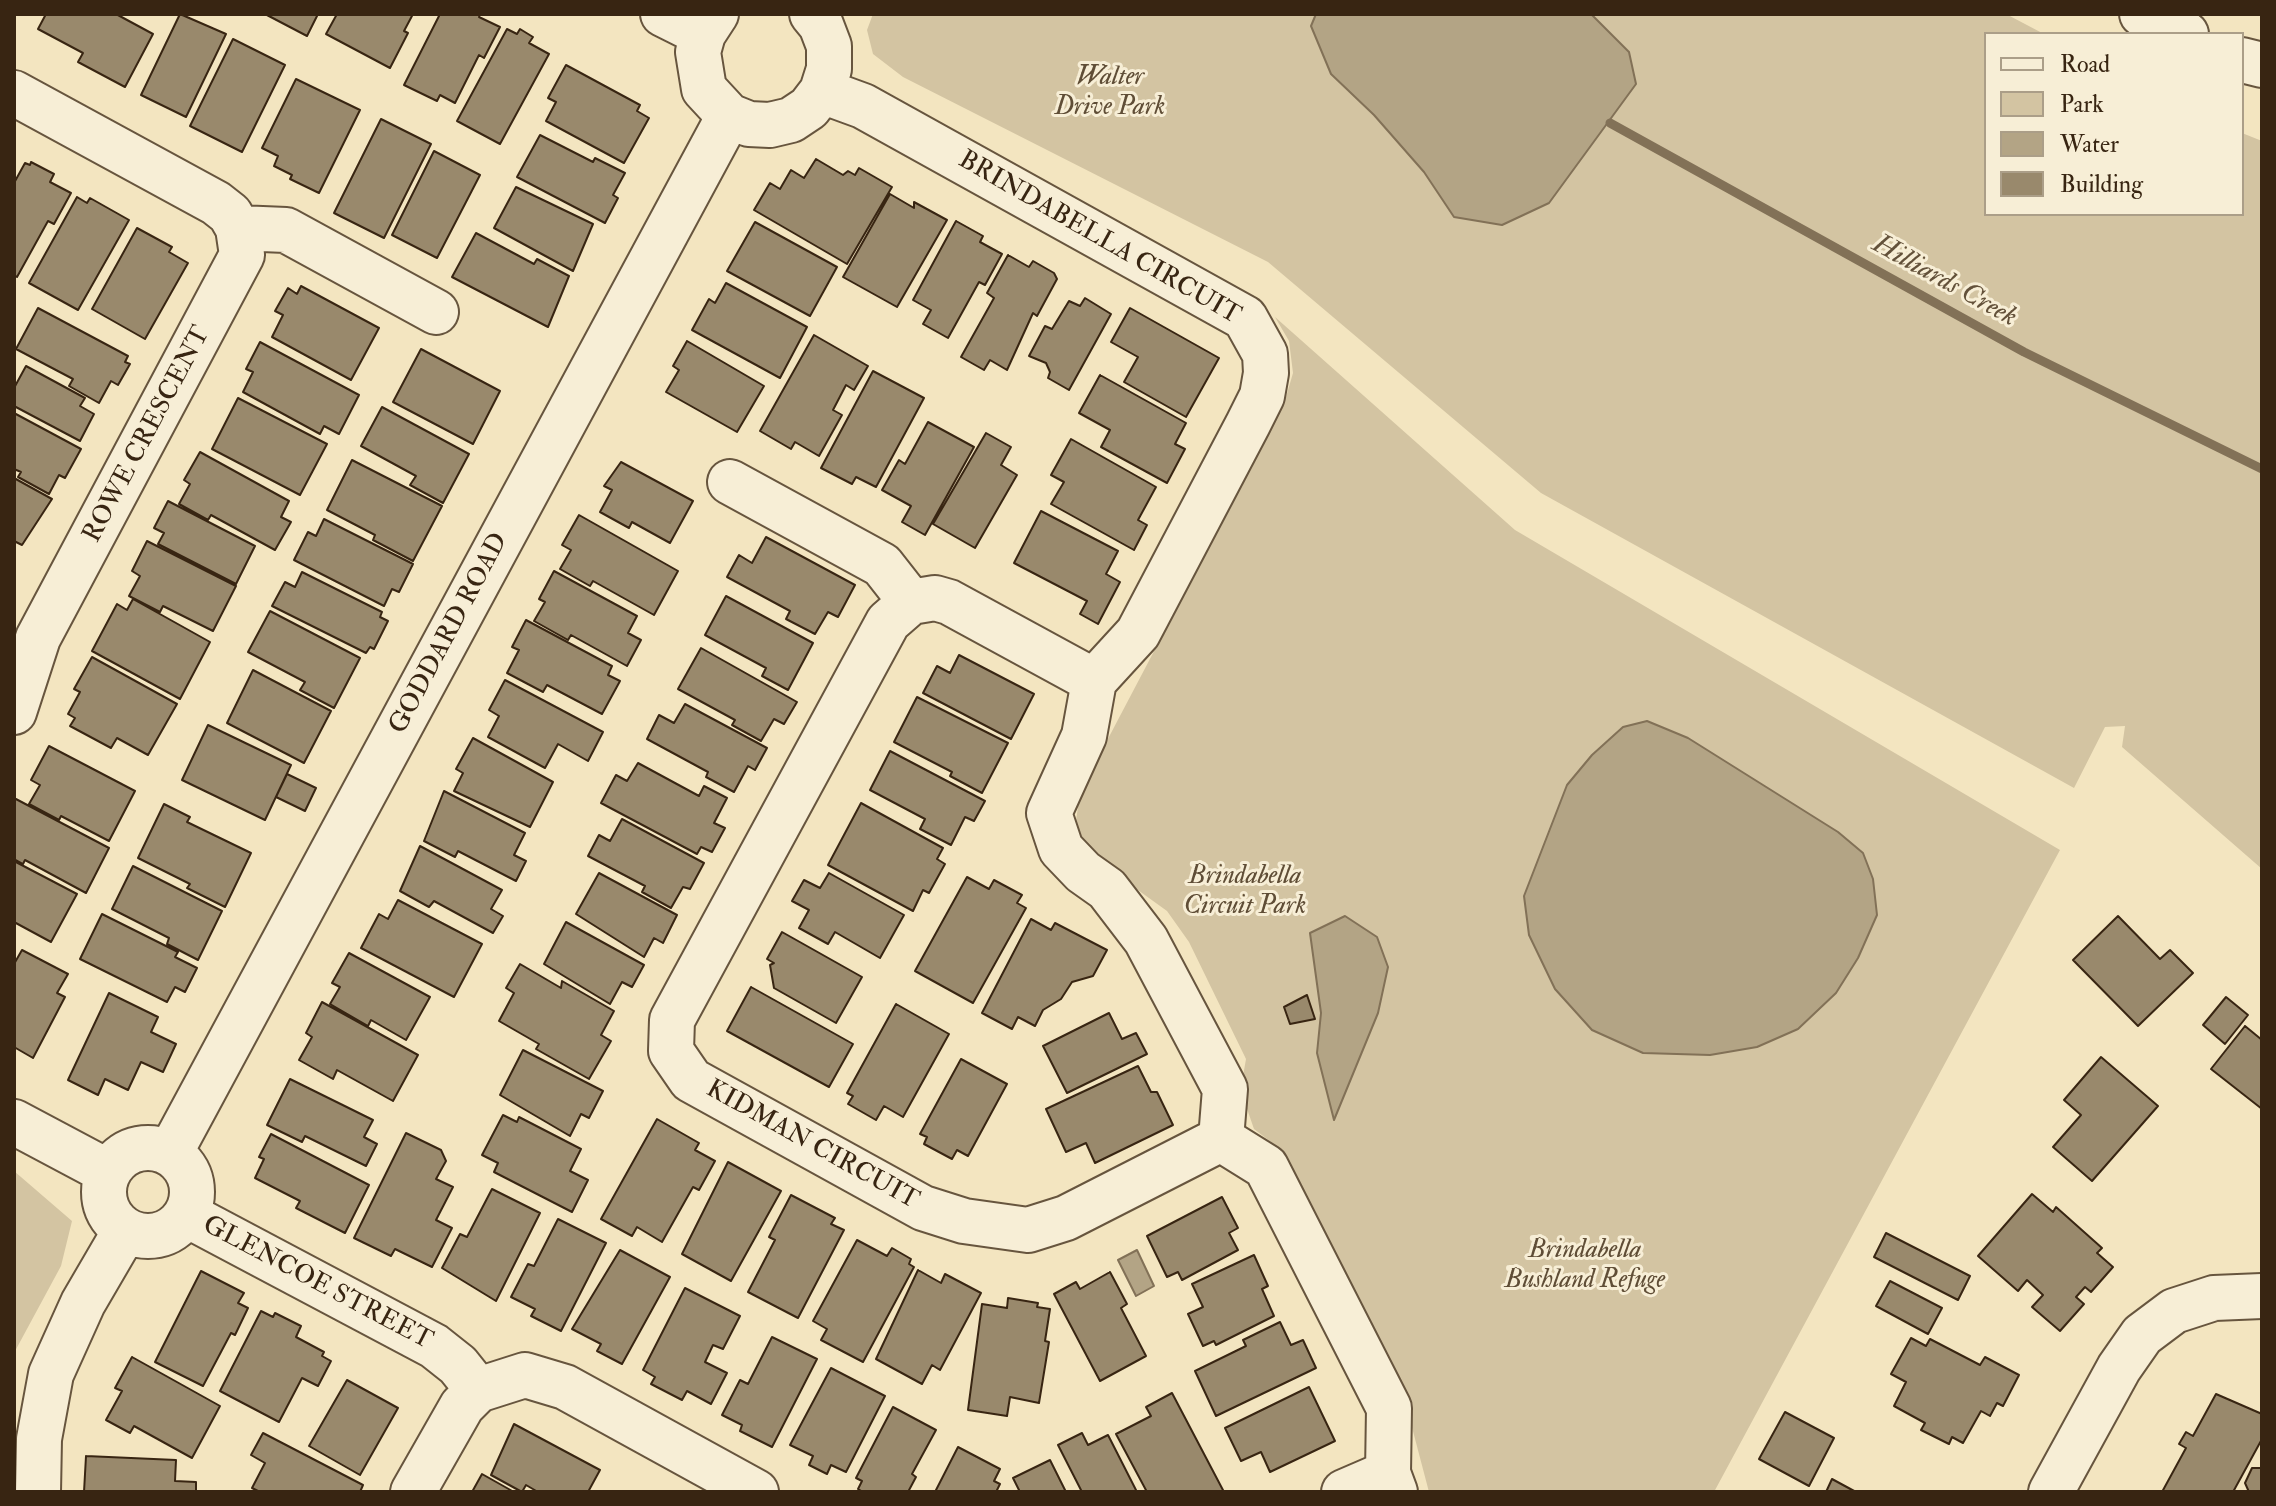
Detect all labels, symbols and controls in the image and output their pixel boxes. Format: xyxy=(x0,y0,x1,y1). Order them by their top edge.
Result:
legend xyxy=(1984,32,2244,216)
text: Road xyxy=(2060,49,2110,80)
park label: Walter Drive Park xyxy=(1055,62,1165,124)
text: Park xyxy=(2060,89,2104,120)
text: Water xyxy=(2060,129,2119,160)
street label: BRINDABELLA CIRCUIT xyxy=(952,145,1246,333)
text: Building xyxy=(2060,169,2143,200)
water label: Hilliards Creek xyxy=(1866,228,2022,336)
street label: ROWE CRESCENT xyxy=(78,322,218,548)
street label: GODDARD ROAD xyxy=(384,528,516,740)
park label: Brindabella Circuit Park xyxy=(1184,861,1306,922)
street label: KIDMAN CIRCUIT xyxy=(700,1075,924,1217)
street label: GLENCOE STREET xyxy=(197,1210,437,1358)
park label: Brindabella Bushland Refuge xyxy=(1505,1235,1665,1296)

